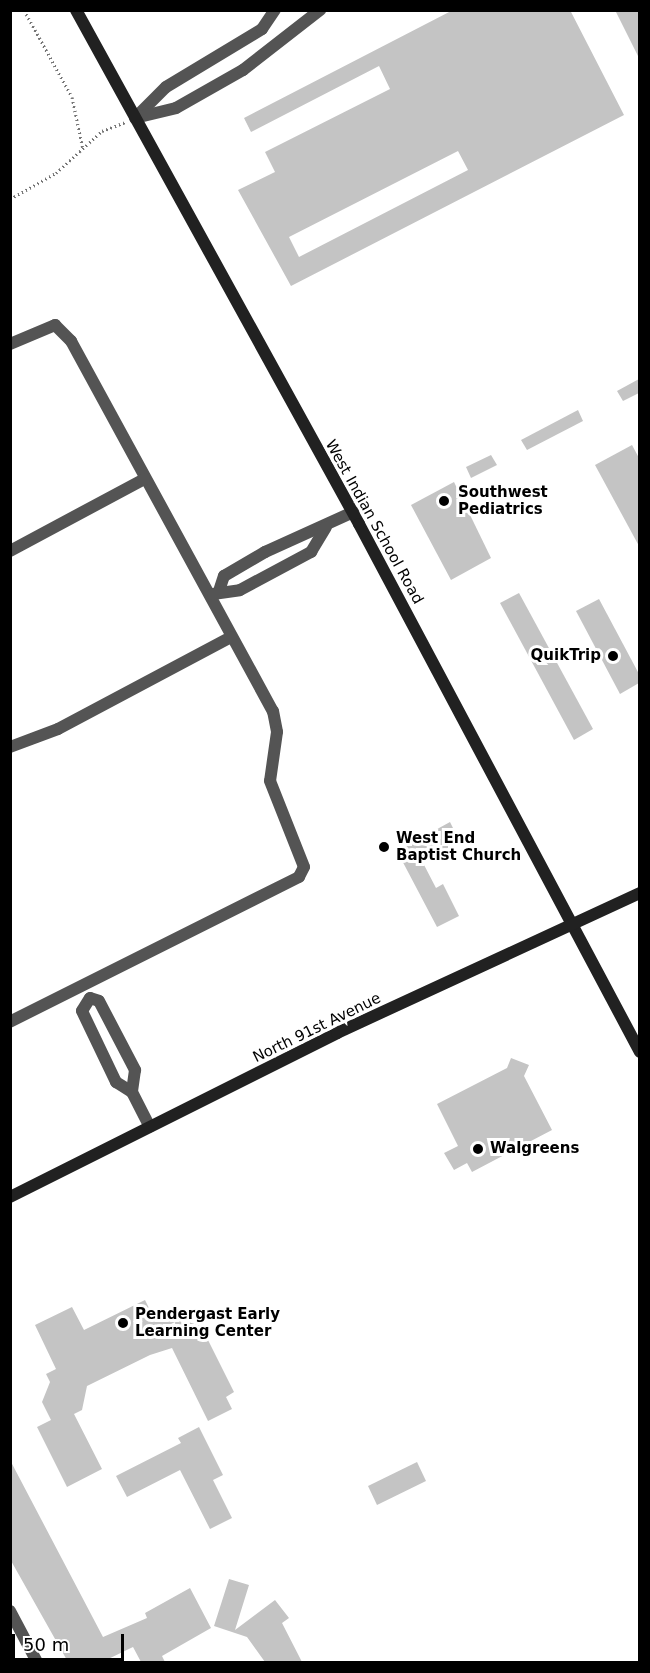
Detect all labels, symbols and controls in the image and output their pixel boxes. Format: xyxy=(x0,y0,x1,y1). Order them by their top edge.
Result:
street label: West Indian School Road xyxy=(321,437,427,607)
place label: Southwest Pediatrics xyxy=(458,483,548,518)
marker: Southwest Pediatrics xyxy=(435,492,453,510)
place label: QuikTrip xyxy=(531,647,601,665)
marker: QuikTrip xyxy=(606,649,620,663)
place label: West End Baptist Church xyxy=(396,829,521,864)
marker: West End Baptist Church xyxy=(377,840,391,854)
street label: North 91st Avenue xyxy=(250,989,384,1067)
place label: Walgreens xyxy=(490,1140,579,1158)
marker: Walgreens xyxy=(471,1142,485,1156)
place label: Pendergast Early Learning Center xyxy=(135,1305,280,1340)
marker: Pendergast Early Learning Center xyxy=(116,1316,130,1330)
scale bar xyxy=(15,1622,128,1660)
text: 50 m xyxy=(23,1634,69,1655)

